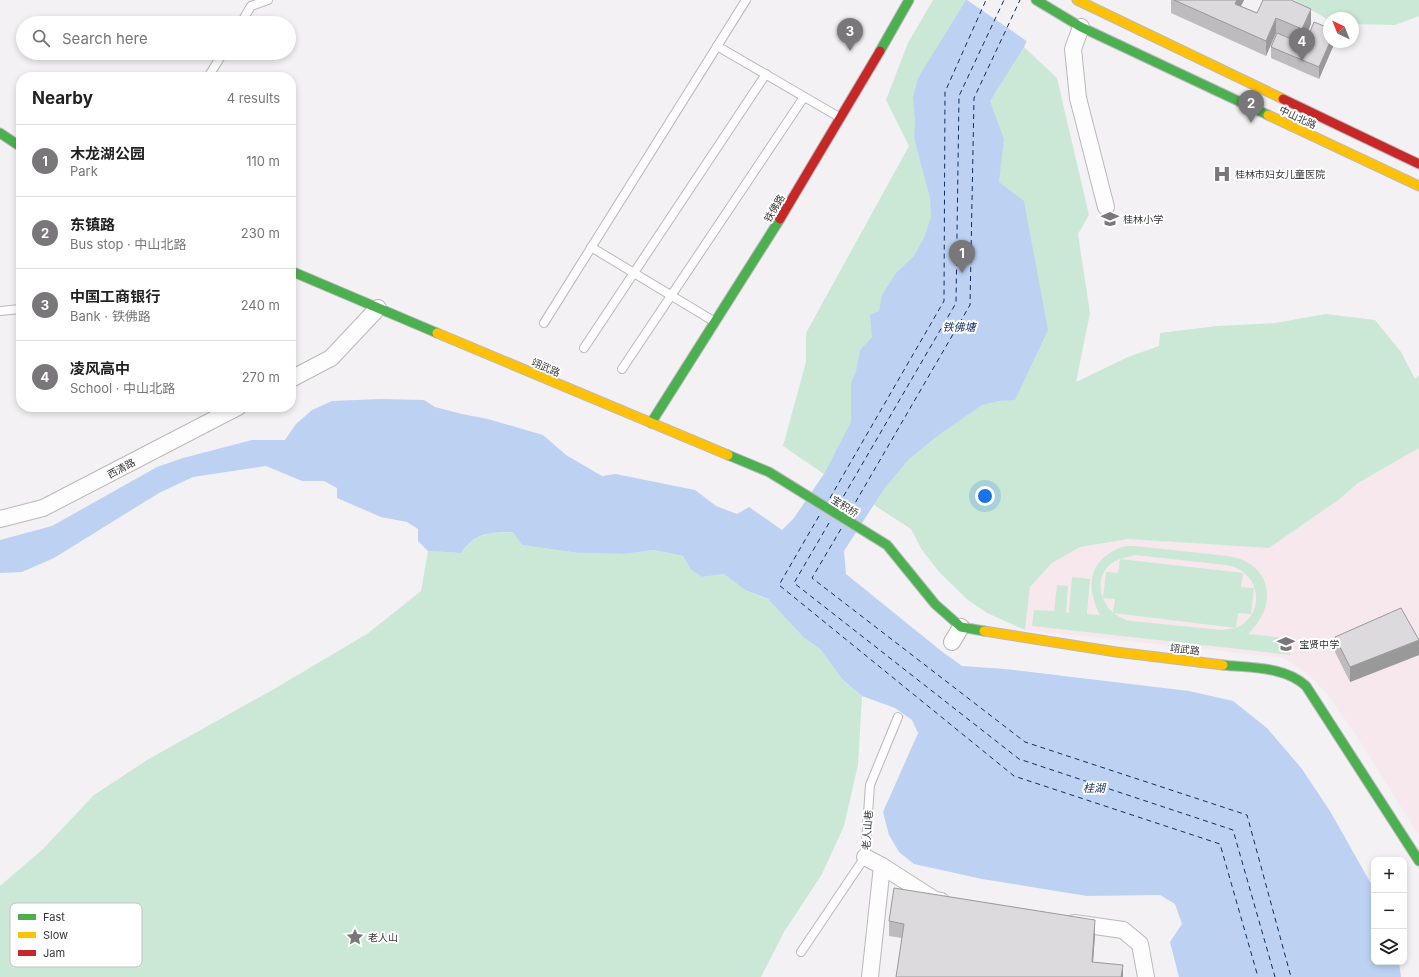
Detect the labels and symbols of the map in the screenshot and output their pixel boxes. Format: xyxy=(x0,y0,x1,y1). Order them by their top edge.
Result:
north arrow xyxy=(1323,12,1359,48)
pin: 3 xyxy=(837,18,863,51)
pin: 4 xyxy=(1289,28,1315,61)
pin: 2 xyxy=(1238,90,1264,123)
street label: 中山北路 xyxy=(1277,103,1319,131)
hospital icon: 桂林市妇女儿童医院 xyxy=(1212,164,1232,184)
place label: 桂林市妇女儿童医院 xyxy=(1235,168,1325,180)
street label: 铁佛路 xyxy=(761,192,787,224)
school or university icon: 桂林小学 xyxy=(1100,209,1120,229)
place label: 桂林小学 xyxy=(1123,213,1163,225)
pin: 1 xyxy=(949,240,975,273)
water label: 铁佛塘 xyxy=(943,320,977,334)
street label: 翊武路 xyxy=(530,356,562,378)
street label: 西清路 xyxy=(105,456,137,480)
your location xyxy=(975,486,995,506)
street label: 宝积桥 xyxy=(829,493,861,519)
school or university icon: 宝贤中学 xyxy=(1276,634,1296,654)
place label: 宝贤中学 xyxy=(1299,638,1339,650)
street label: 翊武路 xyxy=(1169,641,1201,657)
water label: 桂湖 xyxy=(1083,781,1107,795)
street label: 老人山巷 xyxy=(860,810,874,850)
legend xyxy=(10,903,142,967)
text: Fast xyxy=(43,910,65,924)
place icon: 老人山 xyxy=(345,927,365,947)
text: Slow xyxy=(43,928,68,942)
place label: 老人山 xyxy=(368,931,398,943)
text: Jam xyxy=(43,946,65,960)

